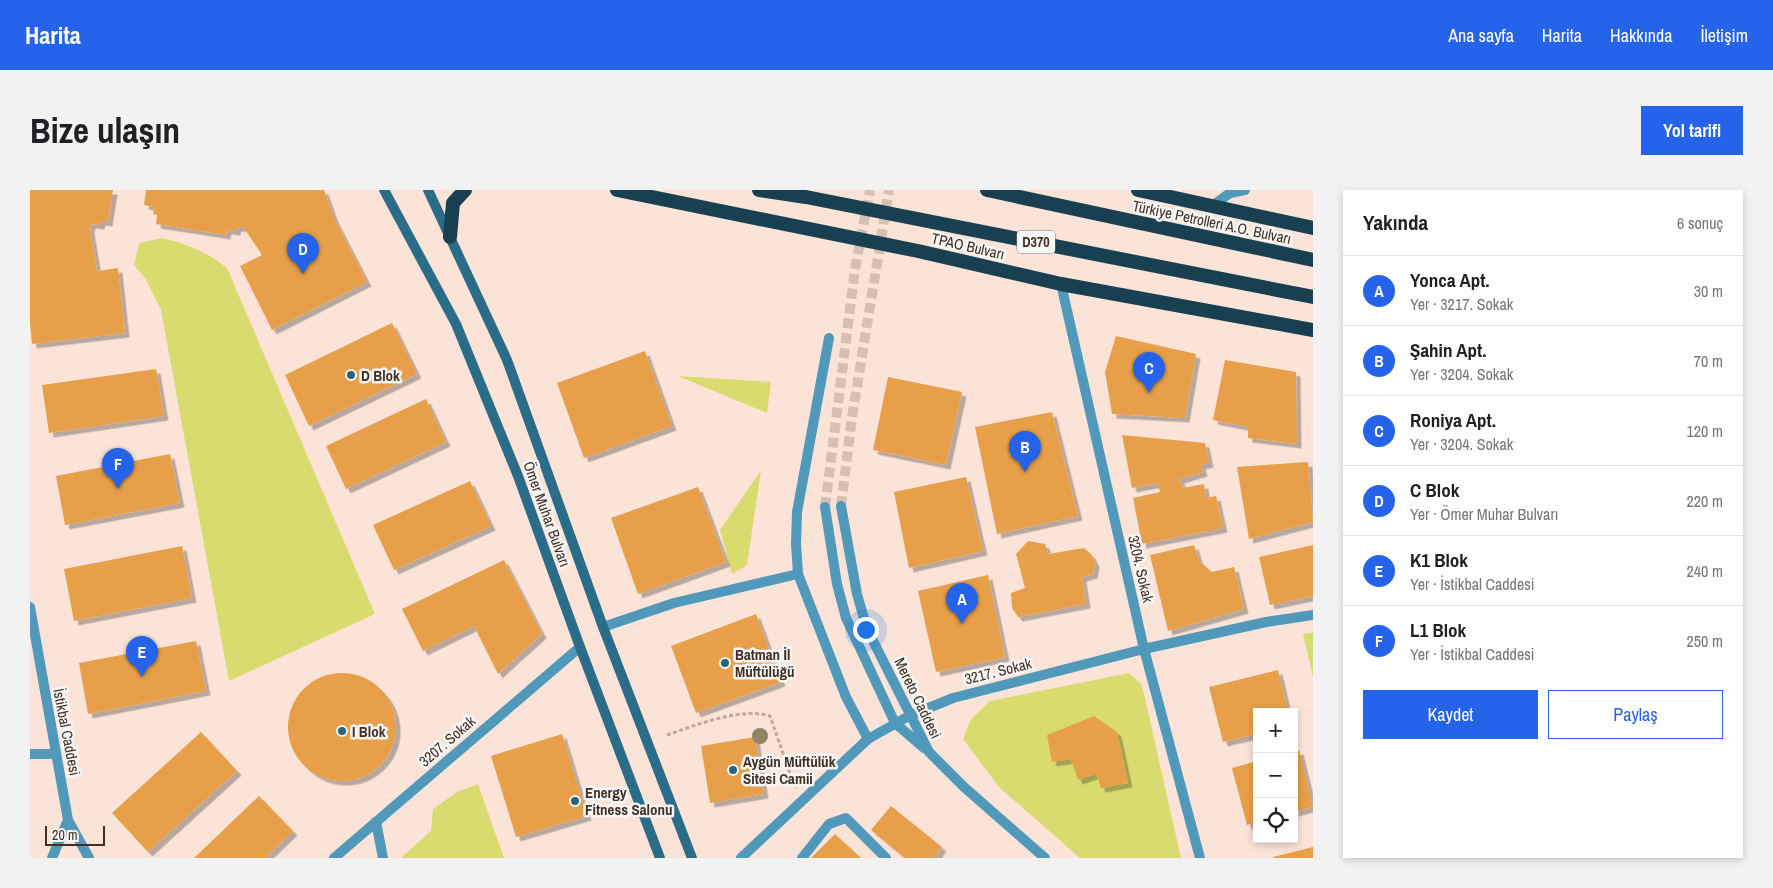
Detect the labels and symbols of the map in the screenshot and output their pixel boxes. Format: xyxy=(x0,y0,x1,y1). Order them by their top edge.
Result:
street label: Türkiye Petrolleri A.O. Bulvarı xyxy=(1131,195,1293,249)
street label: TPAO Bulvarı xyxy=(929,227,1007,265)
road number: D370 xyxy=(1017,231,1055,254)
pin: D xyxy=(287,233,319,274)
pin: C xyxy=(1133,352,1165,393)
place label: D Blok xyxy=(361,365,400,386)
marker: D Blok xyxy=(345,369,357,381)
pin: B xyxy=(1009,431,1041,472)
pin: F xyxy=(102,448,134,489)
street label: Ömer Muhar Bulvarı xyxy=(518,458,576,570)
street label: 3204. Sokak xyxy=(1123,533,1159,606)
pin: A xyxy=(946,583,978,624)
your location xyxy=(853,617,879,643)
pin: E xyxy=(126,636,158,677)
place label: Batman İl Müftülüğü xyxy=(735,644,794,682)
street label: 3217. Sokak xyxy=(962,652,1035,689)
street label: Mereto Caddesi xyxy=(889,654,947,742)
marker: Batman İl Müftülüğü xyxy=(719,657,731,669)
street label: İstikbal Caddesi xyxy=(48,687,86,777)
street label: 3207. Sokak xyxy=(414,710,480,771)
place label: I Blok xyxy=(352,721,386,742)
marker: I Blok xyxy=(336,725,348,737)
place label: Aygün Müftülük Sitesi Camii xyxy=(743,751,836,789)
marker: Aygün Müftülük Sitesi Camii xyxy=(727,764,739,776)
place label: Energy Fitness Salonu xyxy=(585,782,673,820)
marker: Energy Fitness Salonu xyxy=(569,795,581,807)
scale bar xyxy=(45,823,105,846)

